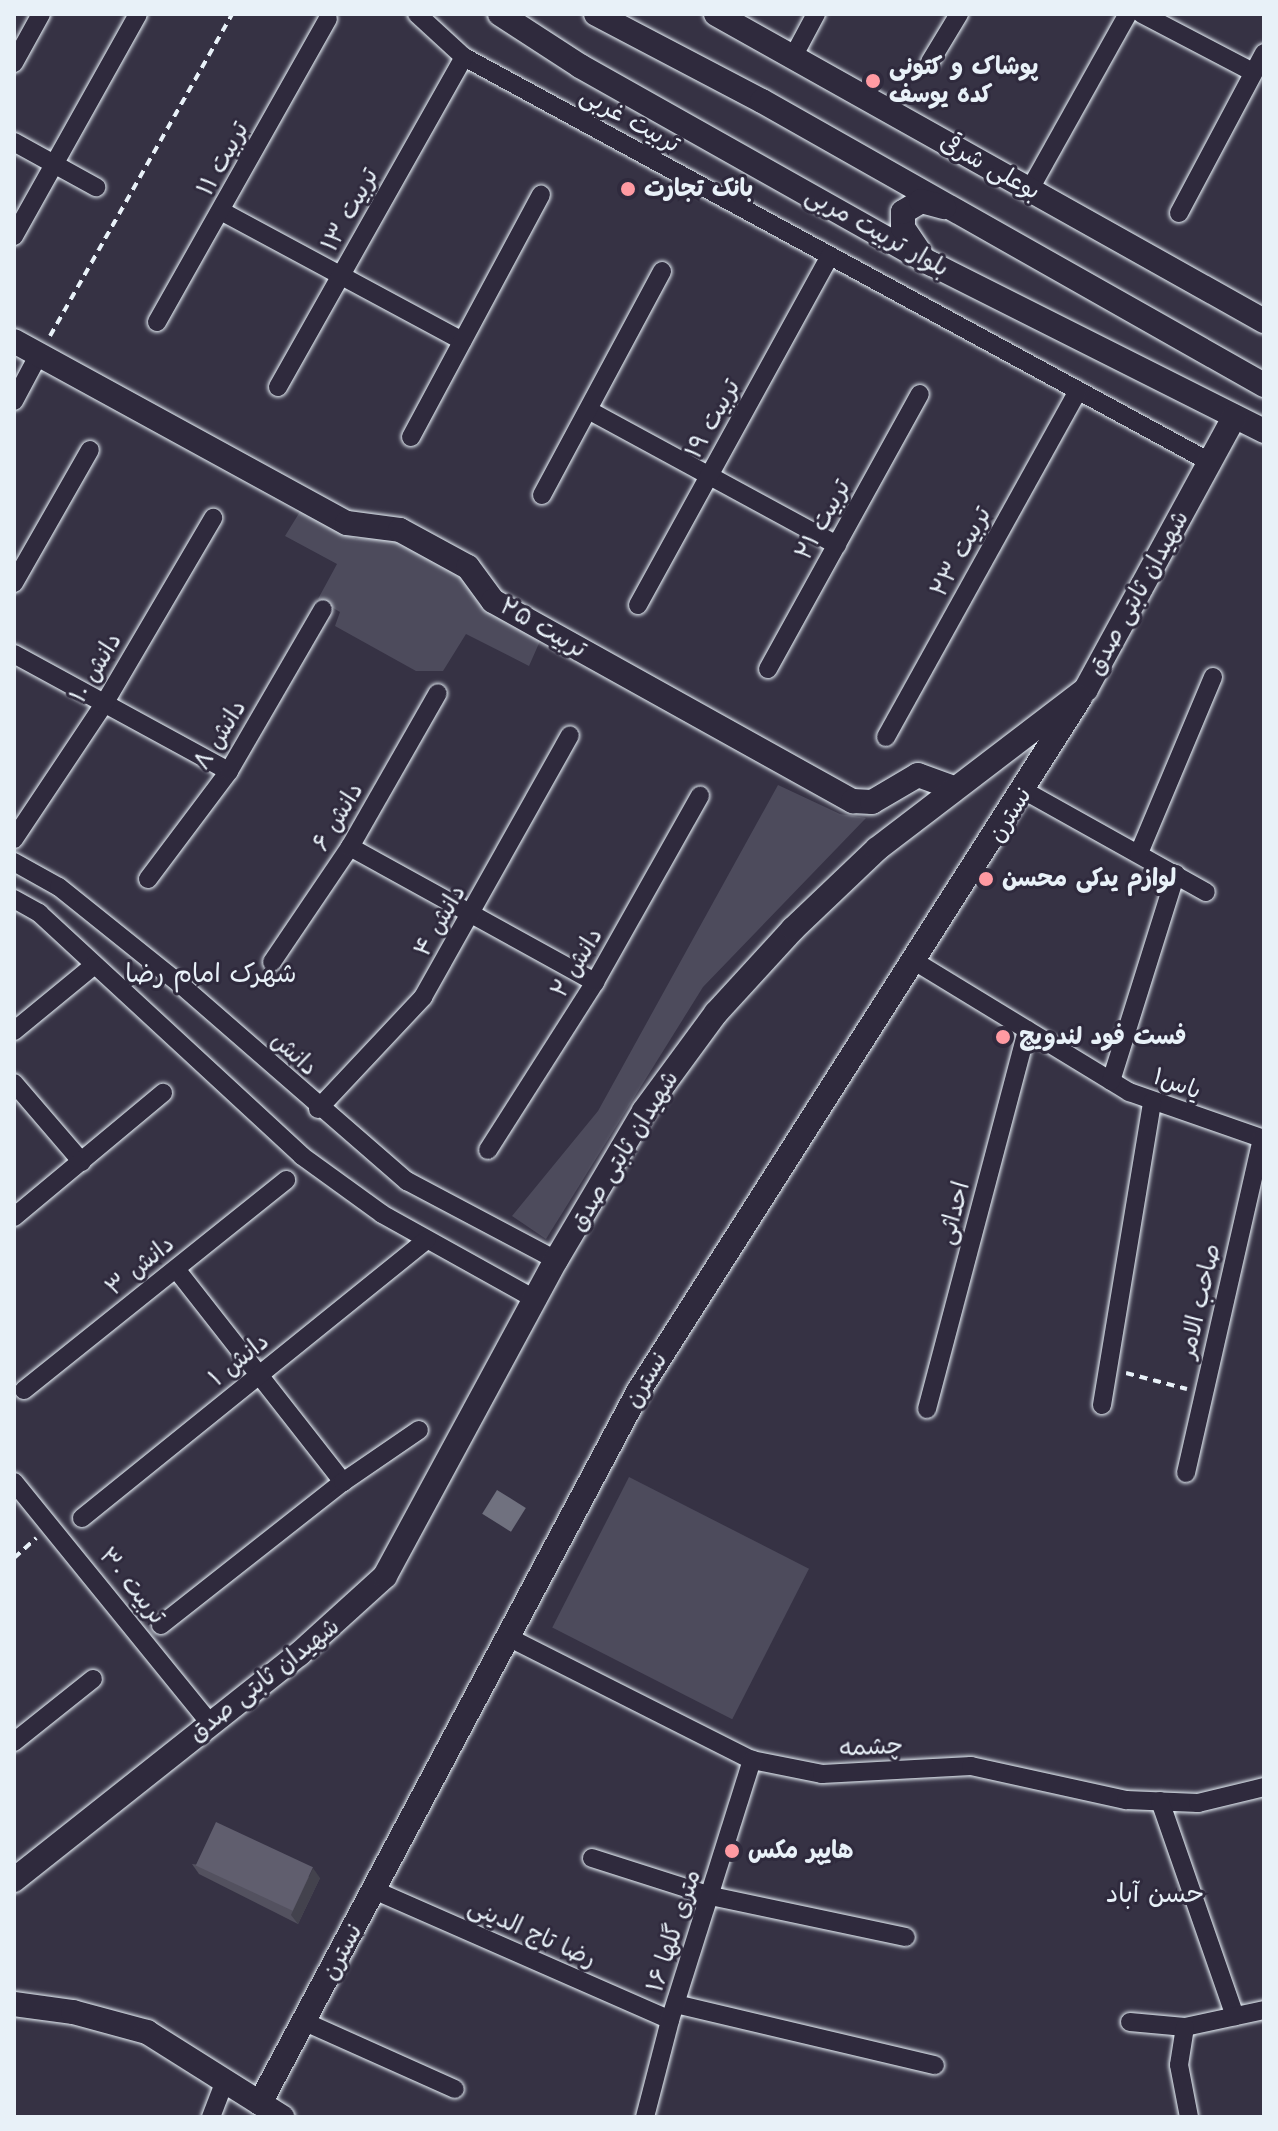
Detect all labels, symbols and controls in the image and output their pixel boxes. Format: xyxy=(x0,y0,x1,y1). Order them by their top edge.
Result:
place label: پوشاک و کتونی کده یوسف xyxy=(889,53,1038,109)
marker: پوشاک و کتونی کده یوسف xyxy=(864,72,882,90)
street label: تربیت غربی xyxy=(575,81,685,159)
street label: تربیت ۱۱ xyxy=(191,117,255,201)
street label: بوعلی شرقی xyxy=(935,128,1045,206)
street label: تربیت ۱۳ xyxy=(315,163,385,257)
place label: بانک تجارت xyxy=(644,175,753,203)
marker: بانک تجارت xyxy=(619,180,637,198)
street label: بلوار تربیت مربی xyxy=(800,181,954,283)
street label: تربیت ۱۹ xyxy=(679,374,747,464)
street label: تربیت ۲۱ xyxy=(789,475,857,565)
street label: تربیت ۲۳ xyxy=(925,502,997,602)
street label: شهیدان ثابتی صدق xyxy=(1081,506,1195,680)
street label: تربیت ۲۵ xyxy=(495,592,591,664)
street label: دانش ۱۰ xyxy=(64,628,128,708)
street label: دانش ۸ xyxy=(187,695,253,775)
street label: دانش ۶ xyxy=(306,778,370,856)
street label: نسترن xyxy=(982,782,1038,848)
place label: لوازم یدکی محسن xyxy=(1002,865,1176,893)
marker: لوازم یدکی محسن xyxy=(977,870,995,888)
street label: دانش ۴ xyxy=(408,880,472,962)
street label: دانش ۲ xyxy=(545,923,609,1003)
district label: شهرک امام رضا xyxy=(125,959,297,991)
place label: فست فود لندویچ xyxy=(1019,1023,1187,1051)
street label: دانش xyxy=(265,1026,323,1082)
marker: فست فود لندویچ xyxy=(994,1028,1012,1046)
street label: یاس۱ xyxy=(1149,1062,1205,1106)
street label: شهیدان ثابتی صدق xyxy=(563,1066,685,1236)
street label: احداثی xyxy=(932,1178,976,1248)
street label: دانش ۳ xyxy=(100,1230,180,1302)
street label: صاحب الامر xyxy=(1173,1241,1227,1361)
street label: دانش ۱ xyxy=(203,1327,275,1393)
street label: نسترن xyxy=(618,1347,674,1413)
street label: تربیت ۳۰ xyxy=(93,1542,171,1630)
street label: شهیدان ثابتی صدق xyxy=(183,1612,345,1748)
street label: چشمه xyxy=(838,1731,904,1763)
place label: هایپر مکس xyxy=(748,1837,854,1865)
marker: هایپر مکس xyxy=(723,1842,741,1860)
street label: ۱۶ متری گلها xyxy=(641,1866,707,1996)
district label: حسن آباد xyxy=(1106,1879,1204,1911)
street label: رضا تاج الدینی xyxy=(464,1892,600,1974)
street label: نسترن xyxy=(315,1919,369,1985)

